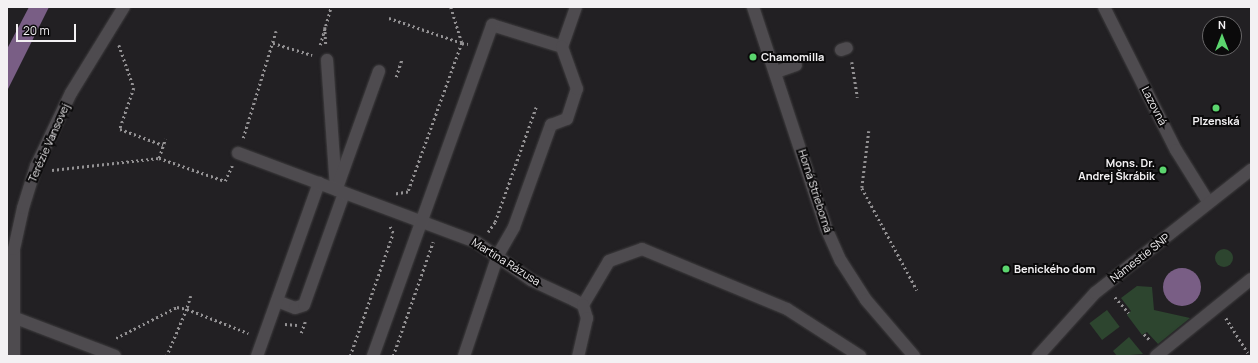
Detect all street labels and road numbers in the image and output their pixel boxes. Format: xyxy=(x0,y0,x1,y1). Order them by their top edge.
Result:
street label: Lazovná xyxy=(1139,84,1169,128)
street label: Terézie Vansovej xyxy=(26,102,72,184)
street label: Horná Strieborná xyxy=(795,148,835,234)
street label: Námestie SNP xyxy=(1108,231,1172,285)
street label: Martina Rázusa xyxy=(469,236,543,288)

